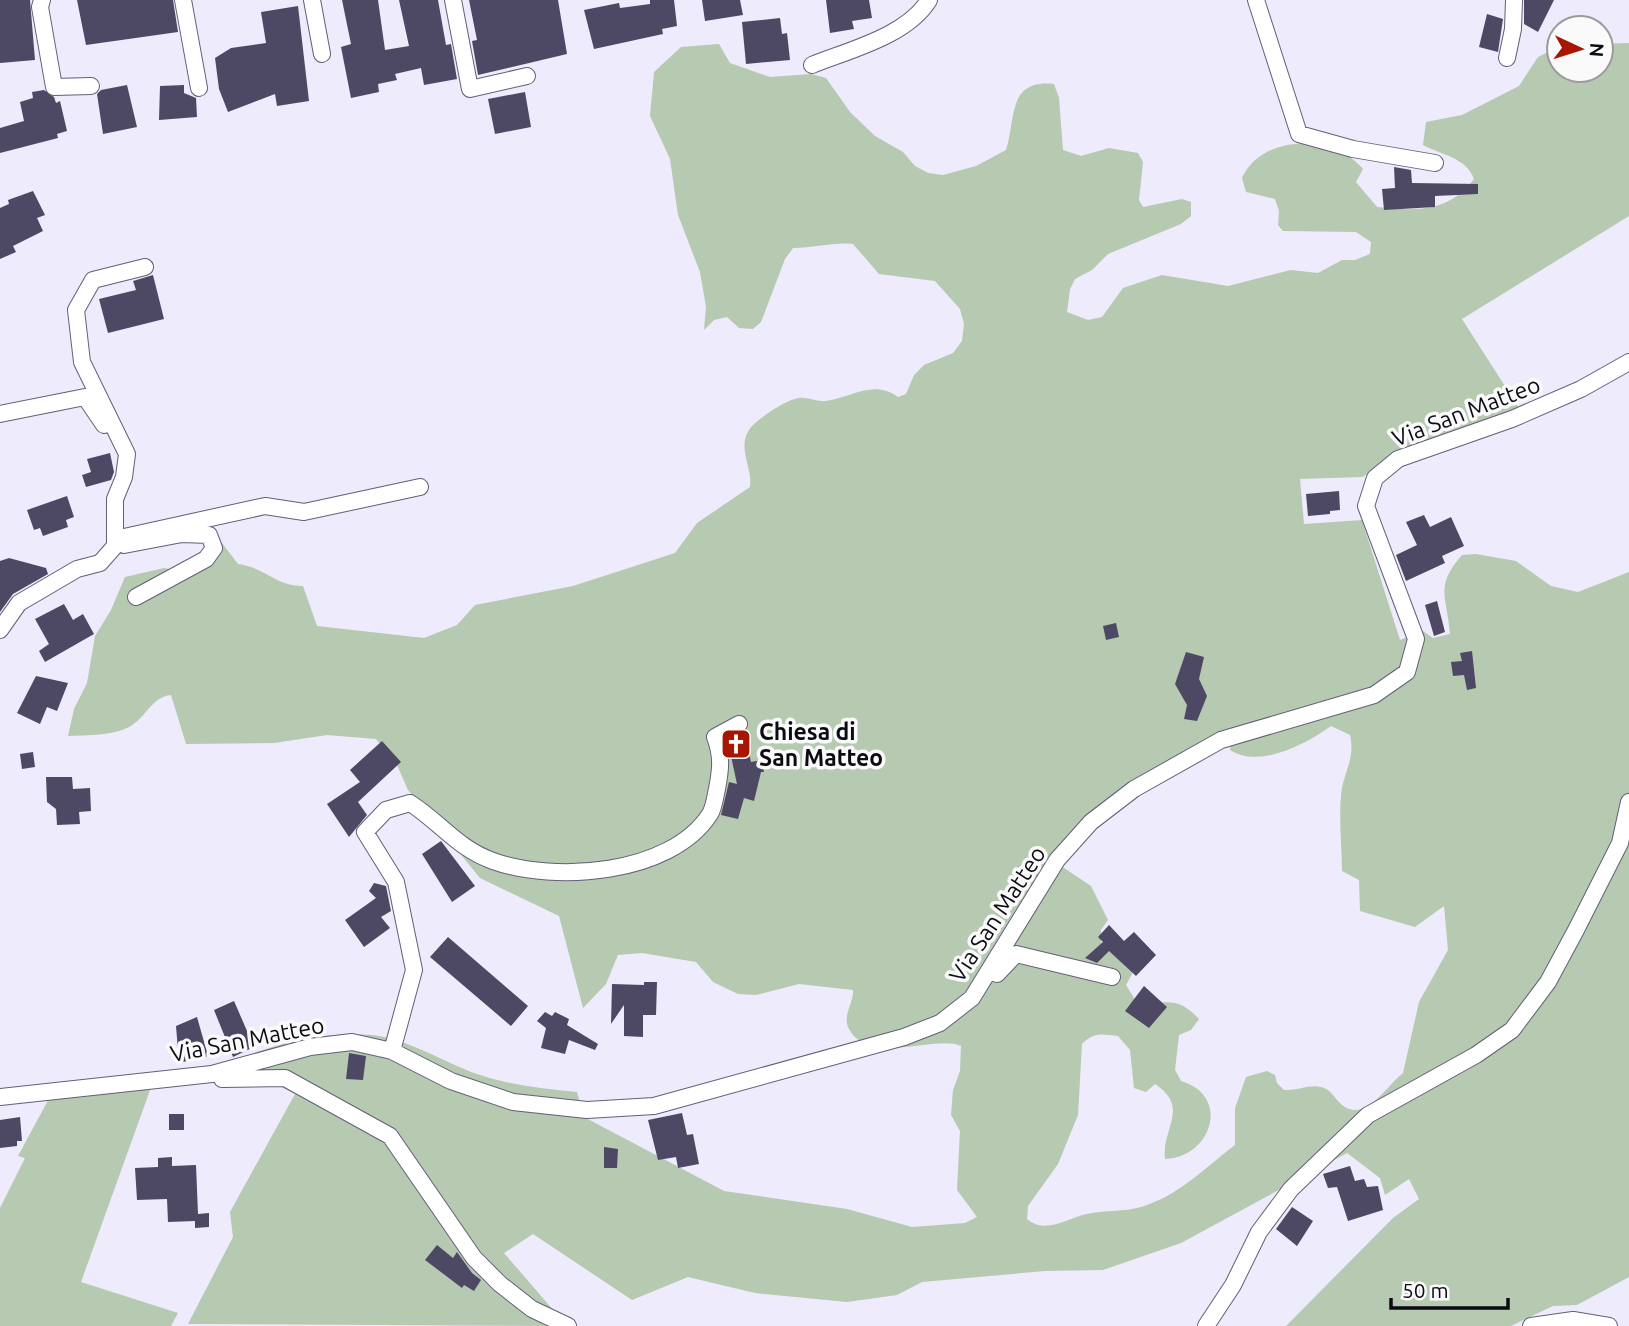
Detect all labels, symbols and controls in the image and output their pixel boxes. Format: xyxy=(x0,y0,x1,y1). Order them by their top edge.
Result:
north arrow xyxy=(1545,14,1615,84)
text: N xyxy=(1585,42,1608,58)
street label: Via San Matteo xyxy=(1389,371,1543,451)
place label: Chiesa di San Matteo xyxy=(759,719,883,770)
church icon: Chiesa di San Matteo xyxy=(719,727,753,761)
street label: Via San Matteo xyxy=(944,842,1050,986)
street label: Via San Matteo xyxy=(168,1012,326,1066)
scale bar xyxy=(1391,1266,1508,1310)
text: 50 m xyxy=(1402,1278,1449,1302)

